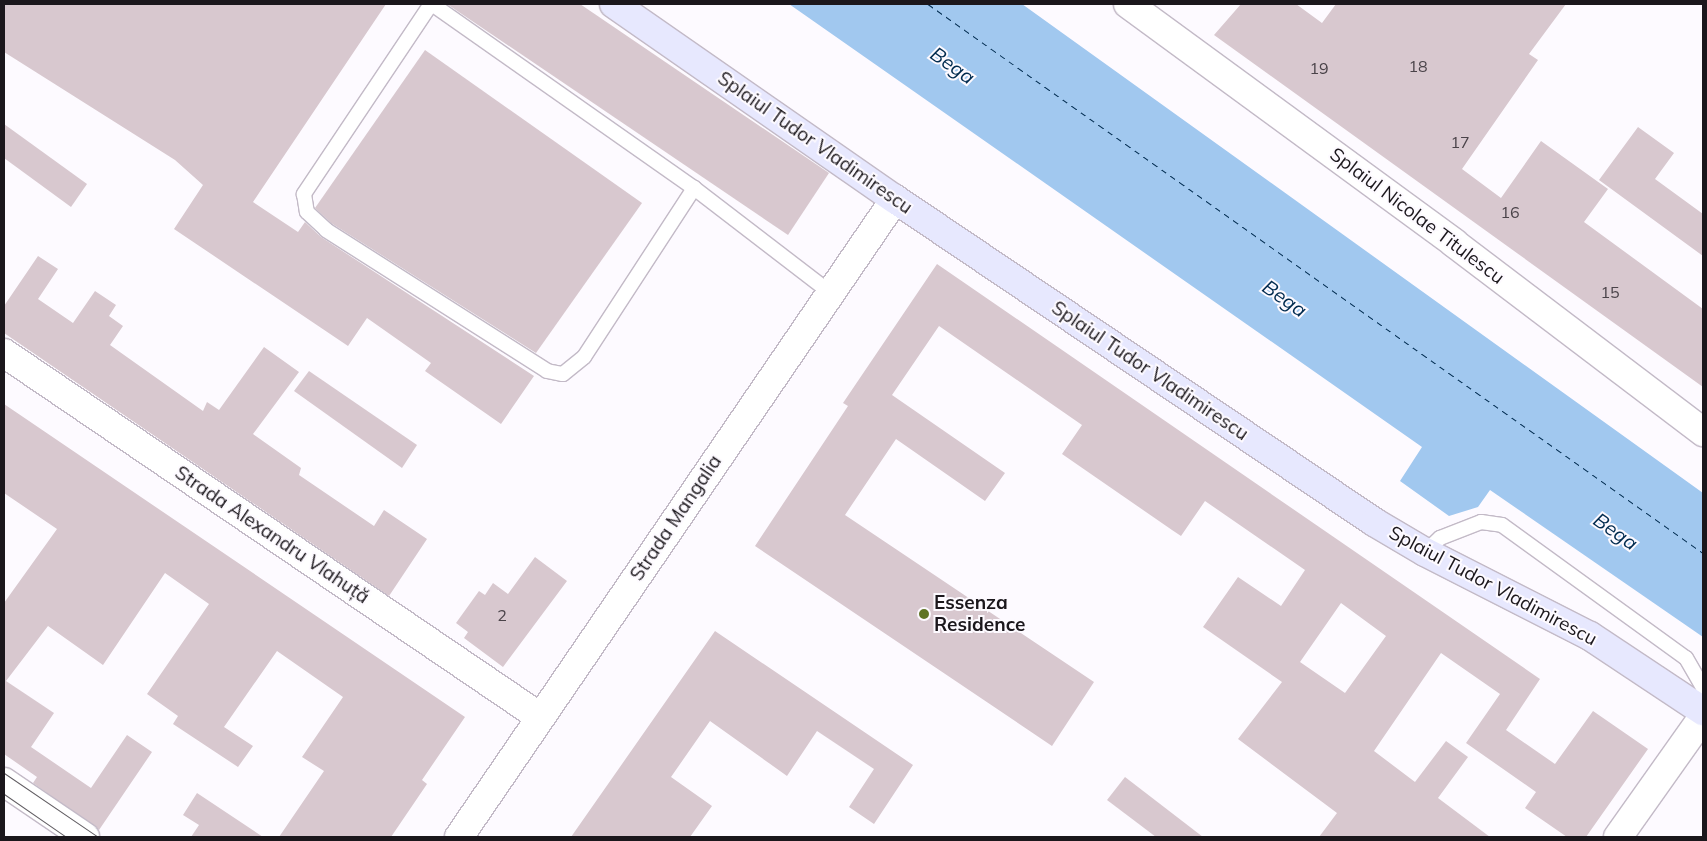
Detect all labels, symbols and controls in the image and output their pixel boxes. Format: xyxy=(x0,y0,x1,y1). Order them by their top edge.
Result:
water label: Bega xyxy=(926,41,980,89)
house number: 18 xyxy=(1408,56,1428,76)
house number: 19 xyxy=(1309,58,1329,78)
street label: Splaiul Tudor Vladimirescu xyxy=(713,67,917,219)
house number: 17 xyxy=(1450,132,1470,152)
street label: Splaiul Nicolae Titulescu xyxy=(1325,143,1509,289)
house number: 16 xyxy=(1500,202,1520,222)
water label: Bega xyxy=(1258,274,1312,322)
house number: 15 xyxy=(1600,282,1620,302)
street label: Splaiul Tudor Vladimirescu xyxy=(1047,297,1253,445)
street label: Strada Mangalia xyxy=(626,451,726,585)
street label: Strada Alexandru Vlahuță xyxy=(171,461,373,609)
water label: Bega xyxy=(1589,507,1643,555)
street label: Splaiul Tudor Vladimirescu xyxy=(1385,521,1601,651)
place label: Essenza Residence xyxy=(934,592,1025,636)
house number: 2 xyxy=(497,605,507,625)
marker: Essenza Residence xyxy=(918,608,930,620)

